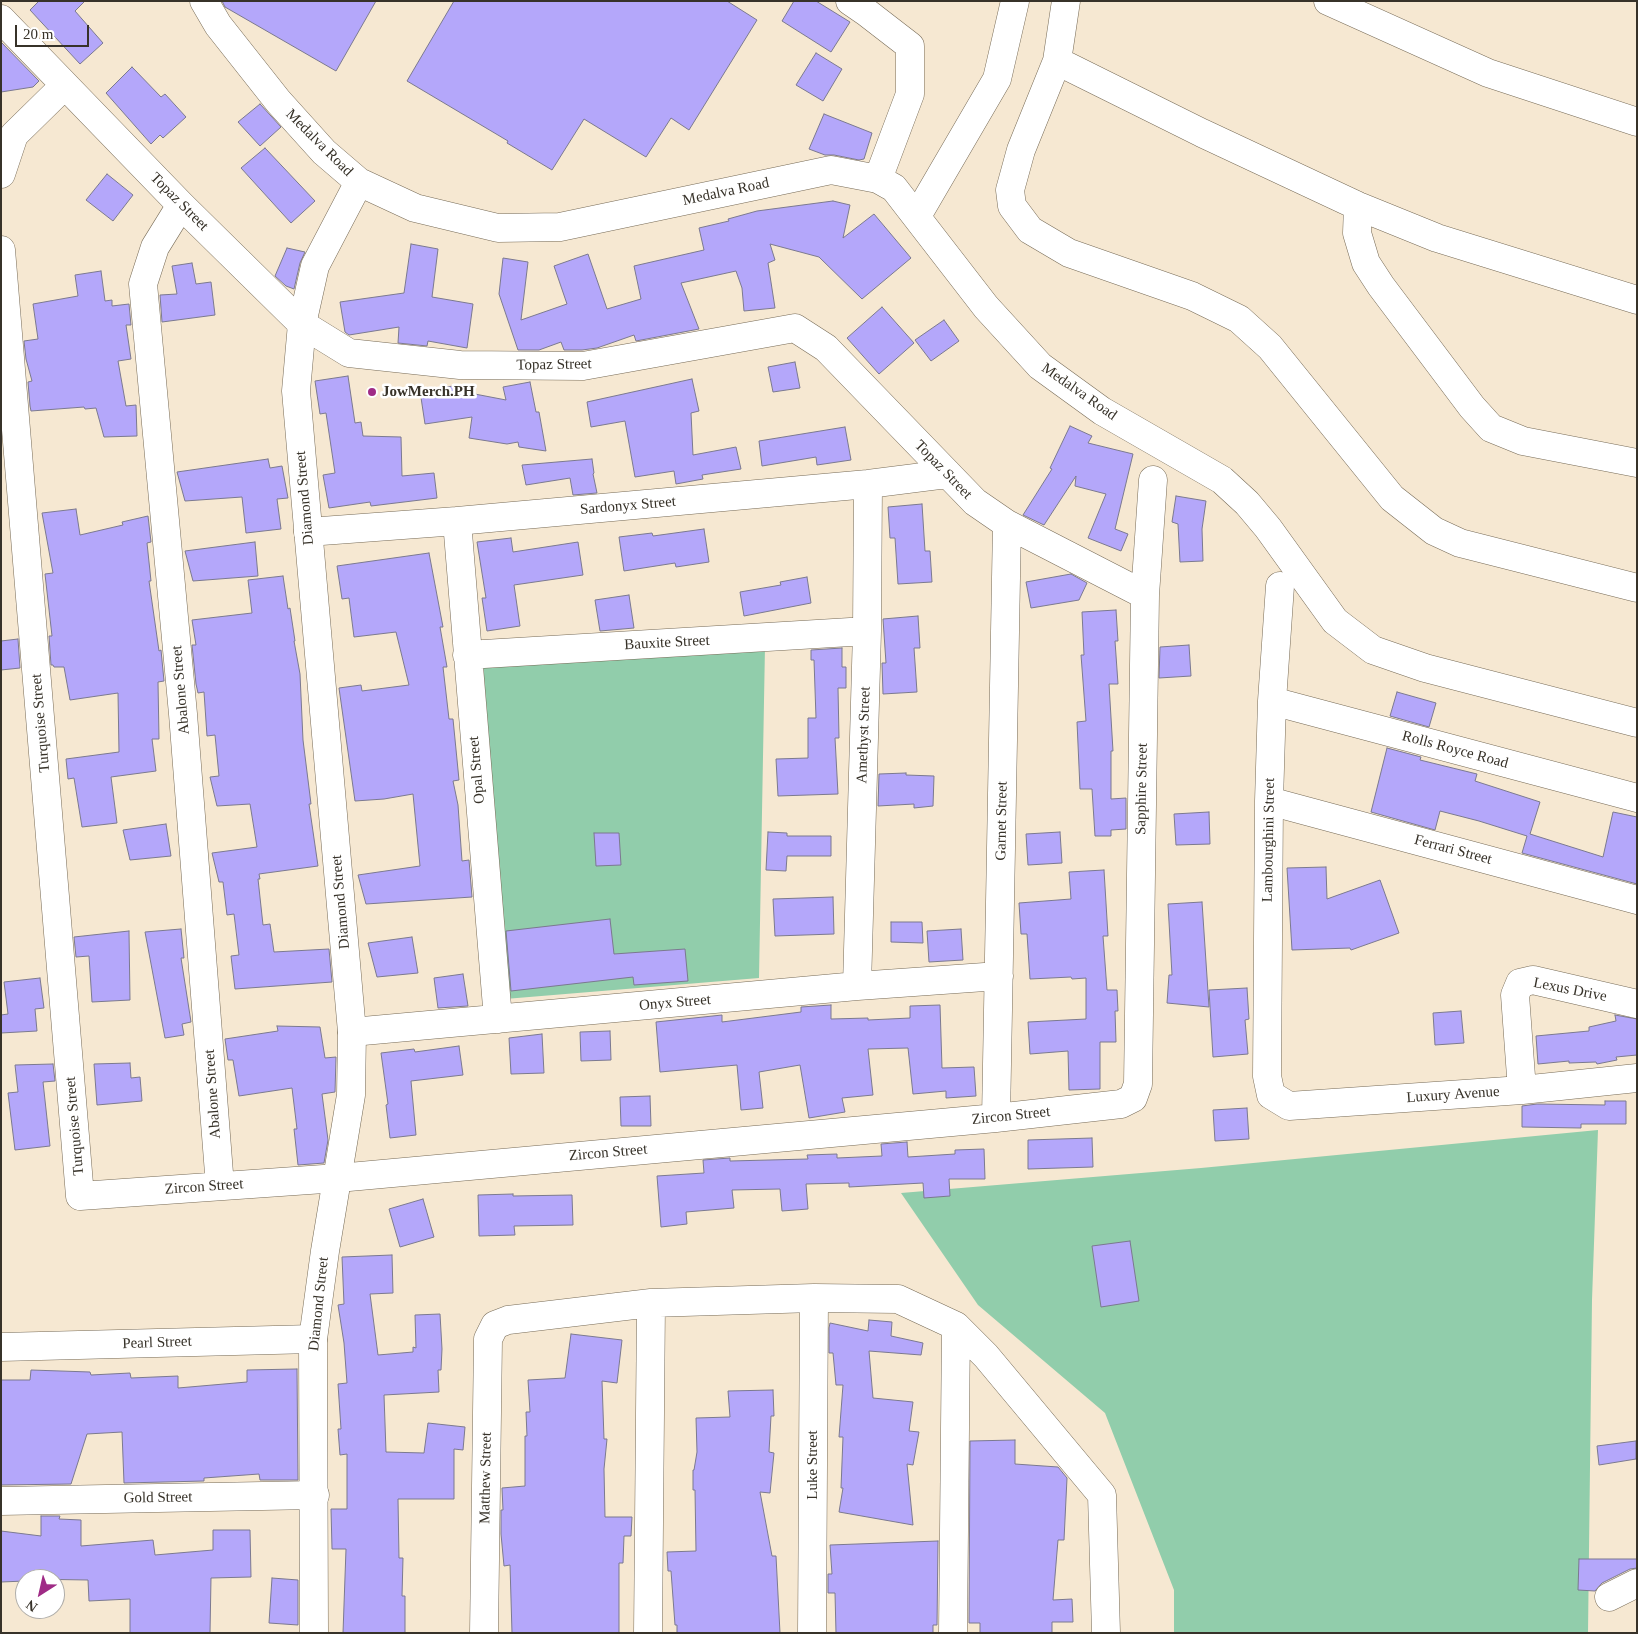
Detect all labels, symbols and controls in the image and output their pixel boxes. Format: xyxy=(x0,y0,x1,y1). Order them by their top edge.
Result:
scale bar xyxy=(18,15,91,47)
text: 20 m xyxy=(23,26,53,42)
street label: Medalva Road xyxy=(282,106,356,180)
street label: Topaz Street xyxy=(146,169,212,235)
street label: Medalva Road xyxy=(681,174,771,210)
street label: Topaz Street xyxy=(516,355,592,375)
street label: Medalva Road xyxy=(1038,359,1120,425)
place label: JowMerch.PH xyxy=(382,383,475,401)
marker: JowMerch.PH xyxy=(366,386,378,398)
street label: Topaz Street xyxy=(910,437,976,503)
street label: Diamond Street xyxy=(292,450,318,546)
street label: Sardonyx Street xyxy=(579,493,677,519)
street label: Bauxite Street xyxy=(624,632,710,654)
street label: Abalone Street xyxy=(168,645,194,735)
street label: Turquoise Street xyxy=(28,673,54,773)
street label: Amethyst Street xyxy=(853,686,875,784)
street label: Rolls Royce Road xyxy=(1400,727,1510,773)
street label: Opal Street xyxy=(465,735,489,805)
street label: Sapphire Street xyxy=(1132,743,1152,835)
street label: Lambourghini Street xyxy=(1259,778,1279,902)
street label: Garnet Street xyxy=(992,781,1012,861)
street label: Ferrari Street xyxy=(1412,831,1494,869)
street label: Diamond Street xyxy=(328,854,354,950)
street label: Lexus Drive xyxy=(1532,974,1608,1006)
street label: Onyx Street xyxy=(638,991,712,1015)
street label: Abalone Street xyxy=(201,1049,225,1139)
street label: Turquoise Street xyxy=(62,1076,88,1176)
street label: Luxury Avenue xyxy=(1406,1083,1500,1107)
street label: Zircon Street xyxy=(971,1103,1051,1129)
street label: Zircon Street xyxy=(568,1141,648,1165)
street label: Zircon Street xyxy=(164,1175,244,1199)
street label: Diamond Street xyxy=(305,1256,333,1352)
street label: Pearl Street xyxy=(122,1333,192,1353)
street label: Luke Street xyxy=(804,1430,822,1500)
street label: Matthew Street xyxy=(476,1432,496,1524)
street label: Gold Street xyxy=(123,1488,193,1508)
north arrow xyxy=(15,1569,65,1619)
text: N xyxy=(23,1597,40,1615)

